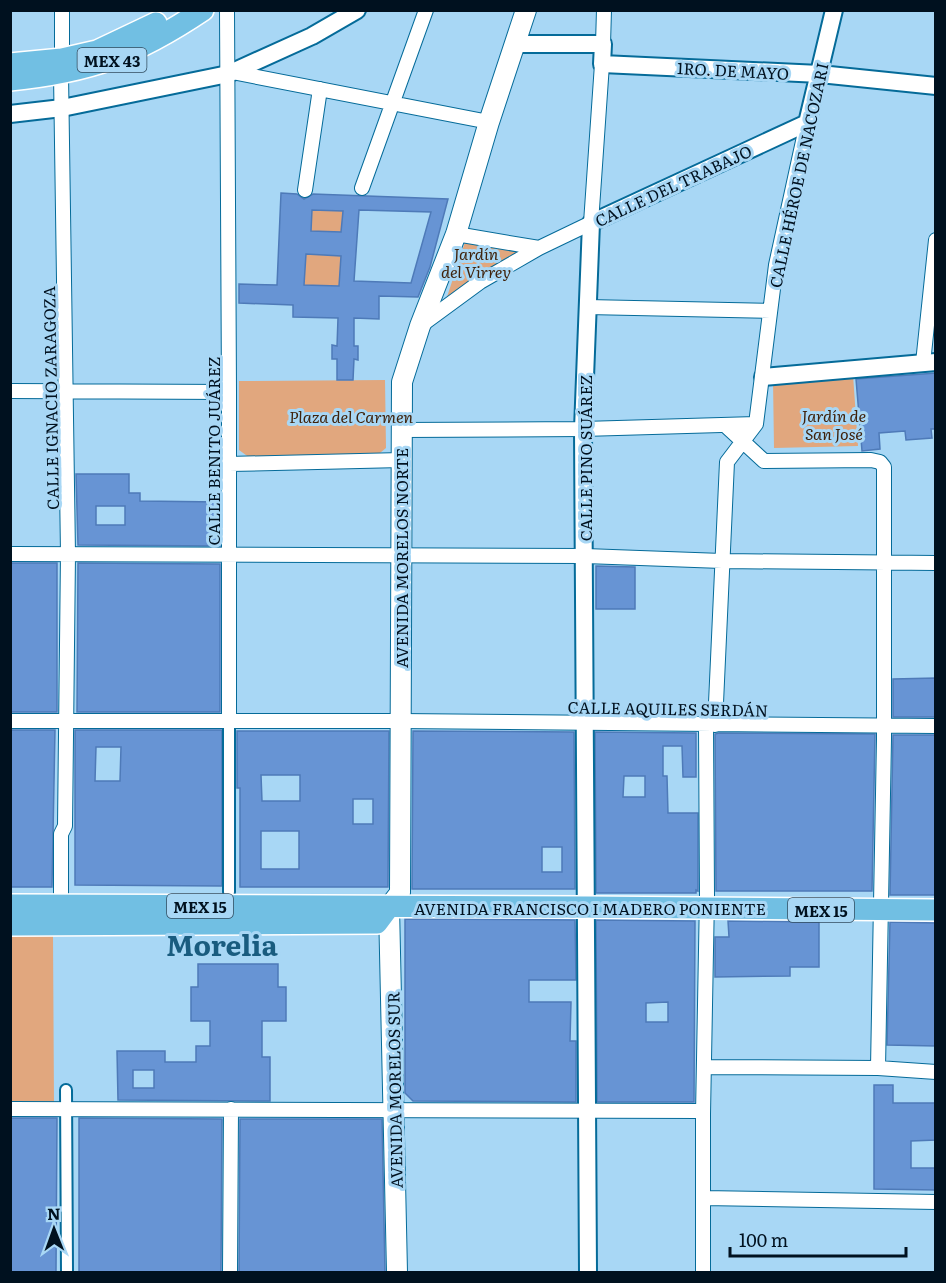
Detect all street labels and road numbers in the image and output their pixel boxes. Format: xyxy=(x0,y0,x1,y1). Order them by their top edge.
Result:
road number: MEX 43 xyxy=(78,48,146,72)
street label: 1RO. DE MAYO xyxy=(676,55,790,85)
street label: CALLE HÉROE DE NACOZARI xyxy=(762,60,834,290)
street label: CALLE DEL TRABAJO xyxy=(591,138,755,232)
street label: CALLE IGNACIO ZARAGOZA xyxy=(36,286,64,510)
street label: CALLE BENITO JUÁREZ xyxy=(201,357,225,545)
street label: CALLE PINO SUÁREZ xyxy=(573,375,597,541)
street label: AVENIDA MORELOS NORTE xyxy=(389,448,413,668)
street label: CALLE AQUILES SERDÁN xyxy=(568,694,768,722)
road number: MEX 15 xyxy=(167,894,233,918)
street label: AVENIDA FRANCISCO I MADERO PONIENTE xyxy=(414,896,766,920)
road number: MEX 15 xyxy=(788,898,854,922)
street label: AVENIDA MORELOS SUR xyxy=(380,991,408,1189)

